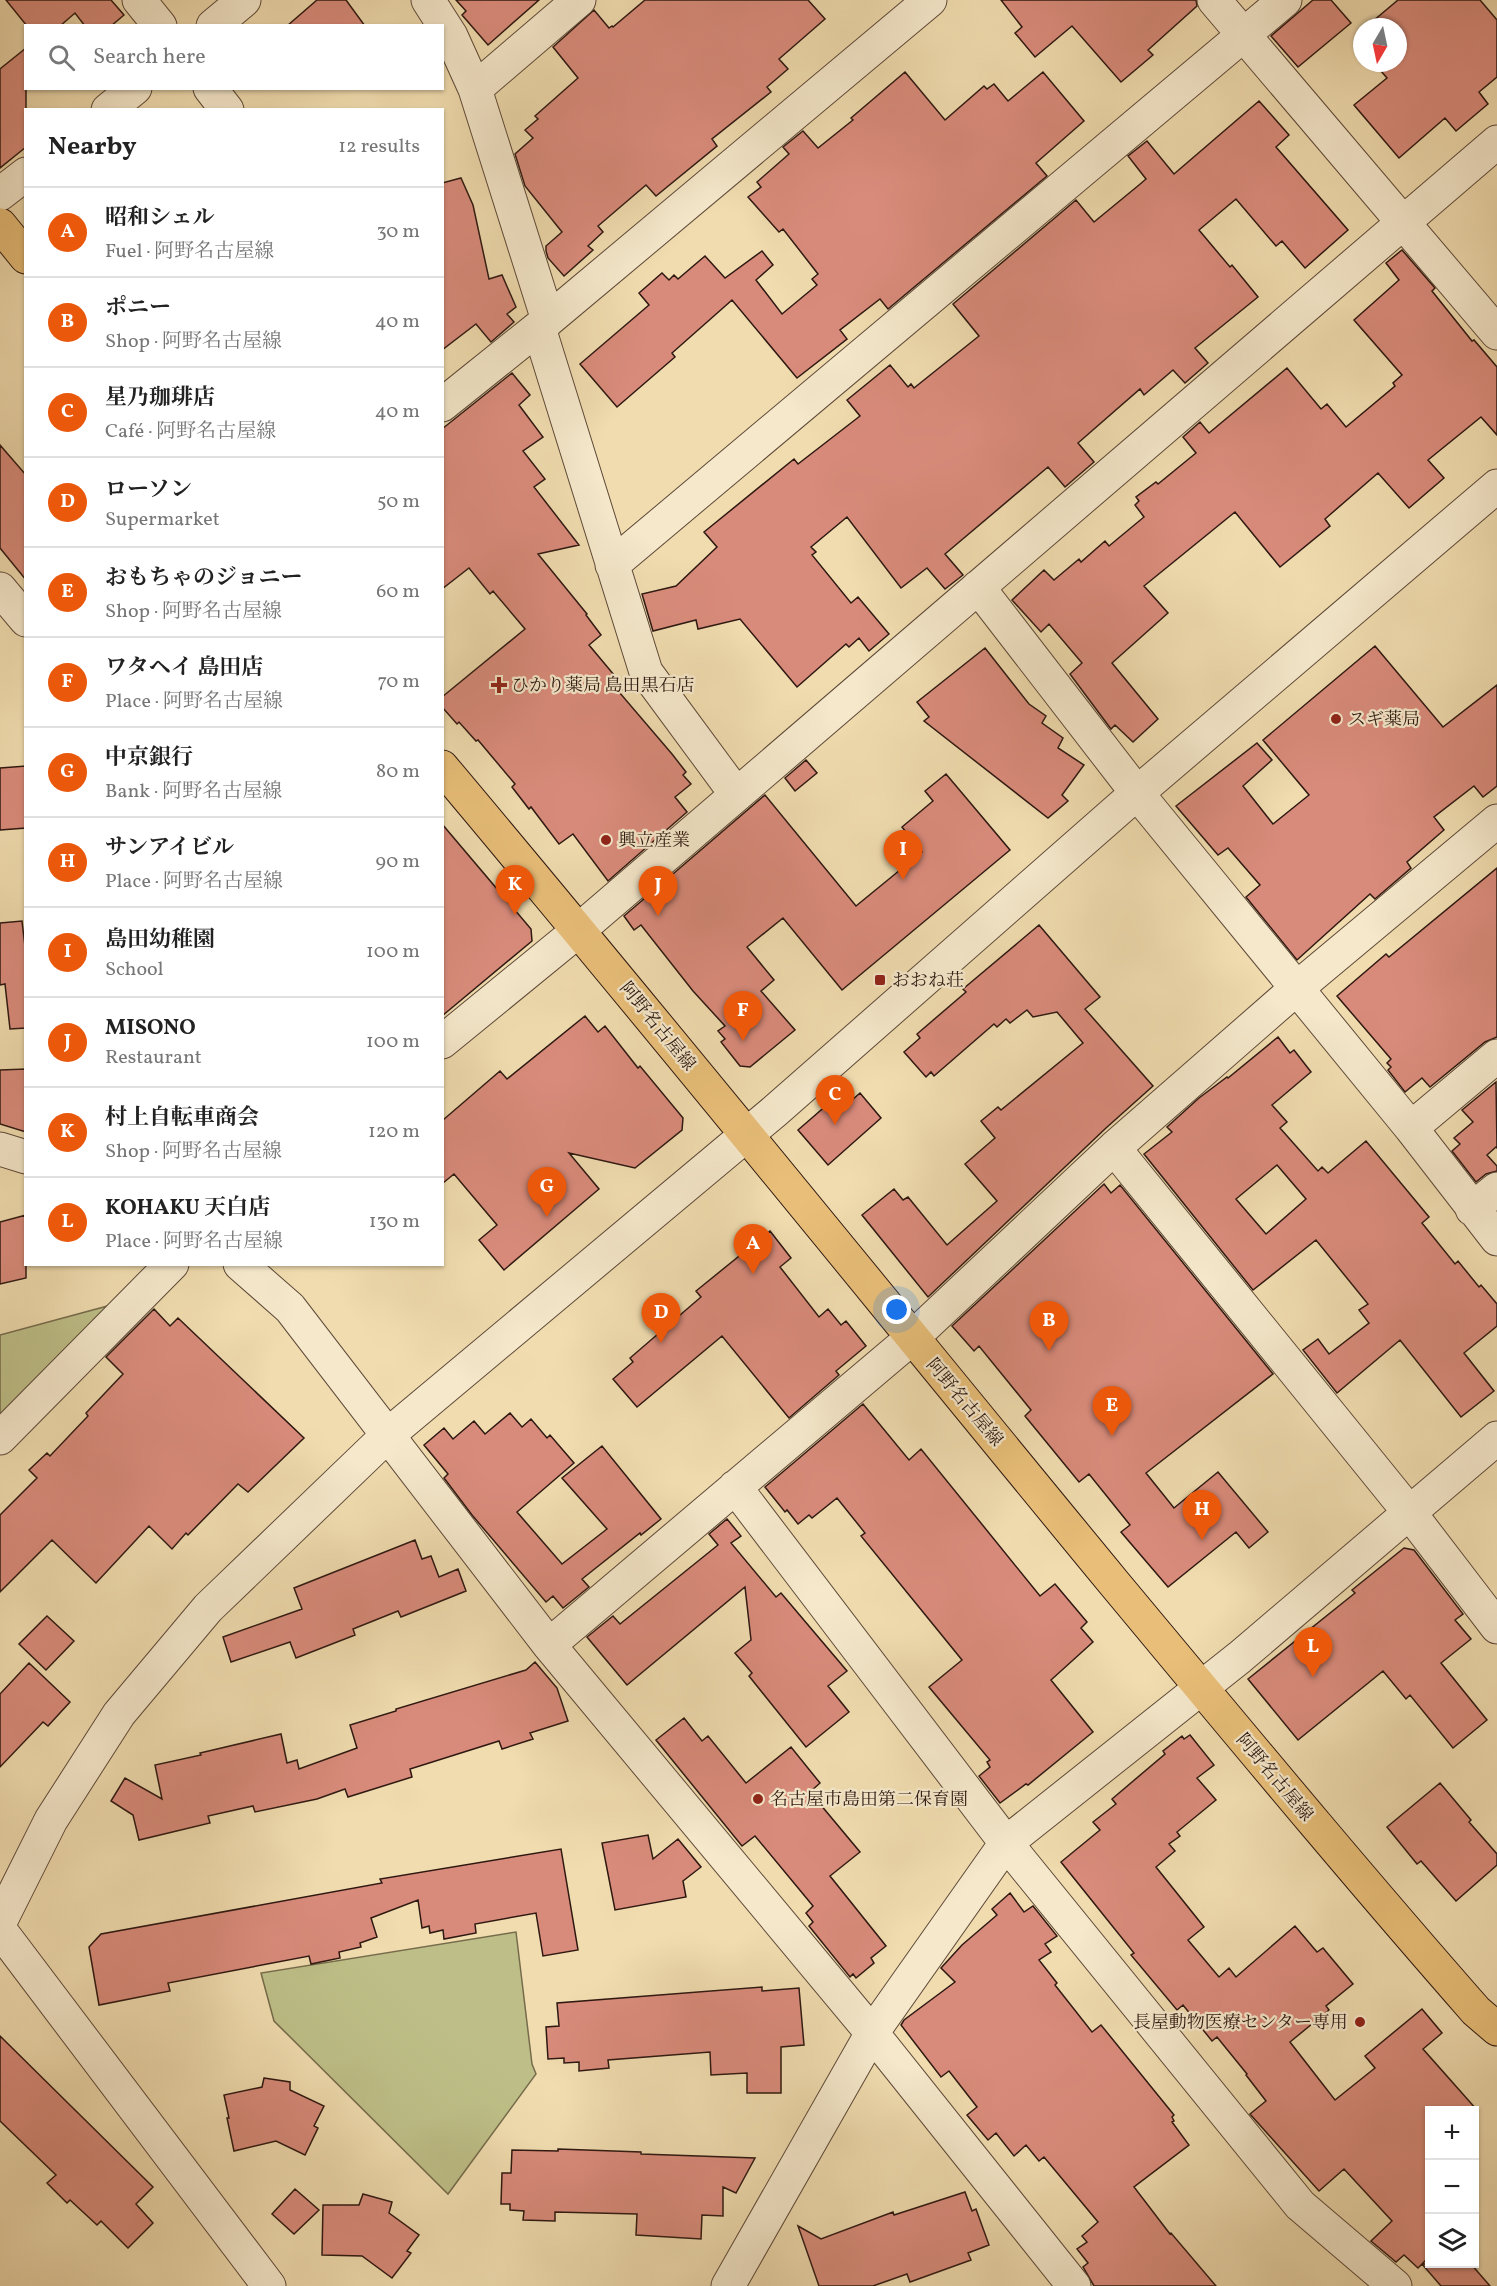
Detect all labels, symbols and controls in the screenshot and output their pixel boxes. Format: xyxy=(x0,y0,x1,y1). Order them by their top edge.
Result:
north arrow xyxy=(1353,18,1407,72)
search box xyxy=(24,24,444,90)
icon: search xyxy=(45,41,78,74)
text: Search here xyxy=(93,42,206,73)
text: Nearby xyxy=(48,129,137,165)
text: 12 results xyxy=(338,133,420,161)
text: 昭和シェル xyxy=(105,203,215,234)
text: A xyxy=(60,218,75,246)
text: 30 m xyxy=(376,218,420,246)
text: Fuel · 阿野名古屋線 xyxy=(105,238,274,266)
text: ポニー xyxy=(105,293,171,324)
text: B xyxy=(61,308,74,336)
text: 40 m xyxy=(375,308,420,336)
text: Shop · 阿野名古屋線 xyxy=(105,328,282,356)
text: 星乃珈琲店 xyxy=(105,383,215,414)
text: C xyxy=(61,398,74,426)
text: 40 m xyxy=(375,398,420,426)
text: Café · 阿野名古屋線 xyxy=(105,418,276,446)
text: ローソン xyxy=(105,475,192,506)
text: D xyxy=(60,488,75,516)
text: 50 m xyxy=(377,488,420,516)
text: Supermarket xyxy=(105,506,220,534)
text: おもちゃのジョニー xyxy=(105,563,303,594)
text: E xyxy=(61,578,74,606)
text: 60 m xyxy=(376,578,420,606)
text: Shop · 阿野名古屋線 xyxy=(105,598,282,626)
text: ワタヘイ 島田店 xyxy=(105,653,263,684)
text: F xyxy=(62,668,73,696)
text: 70 m xyxy=(377,668,420,696)
place label: ひかり薬局 島田黒石店 xyxy=(511,674,695,699)
marker: ひかり薬局 島田黒石店 xyxy=(492,678,506,692)
text: Place · 阿野名古屋線 xyxy=(105,688,283,716)
place label: スギ薬局 xyxy=(1348,708,1420,733)
marker: スギ薬局 xyxy=(1329,712,1343,726)
text: 中京銀行 xyxy=(105,743,193,774)
text: G xyxy=(60,758,75,786)
text: 80 m xyxy=(376,758,420,786)
text: Bank · 阿野名古屋線 xyxy=(105,778,282,806)
place label: 興立産業 xyxy=(618,829,690,854)
pin: I xyxy=(884,830,922,880)
text: サンアイビル xyxy=(105,833,234,864)
marker: 興立産業 xyxy=(599,833,613,847)
text: H xyxy=(60,848,75,876)
text: 90 m xyxy=(376,848,420,876)
pin: K xyxy=(496,866,534,915)
pin: J xyxy=(638,866,678,916)
text: Place · 阿野名古屋線 xyxy=(105,868,283,896)
text: 島田幼稚園 xyxy=(105,925,215,956)
text: I xyxy=(64,938,71,966)
text: 100 m xyxy=(366,938,420,966)
text: School xyxy=(105,956,163,984)
place label: おおね荘 xyxy=(892,969,964,994)
marker: おおね荘 xyxy=(873,973,887,987)
street label: 阿野名古屋線 xyxy=(613,977,701,1077)
pin: F xyxy=(724,992,762,1041)
text: MISONO xyxy=(105,1013,196,1044)
text: J xyxy=(64,1028,71,1056)
text: 100 m xyxy=(366,1028,420,1056)
text: Restaurant xyxy=(105,1044,202,1072)
pin: C xyxy=(816,1076,854,1125)
text: 村上自転車商会 xyxy=(105,1103,259,1134)
text: K xyxy=(60,1118,75,1146)
text: 120 m xyxy=(368,1118,420,1146)
text: Shop · 阿野名古屋線 xyxy=(105,1138,282,1166)
pin: G xyxy=(528,1168,566,1217)
text: KOHAKU 天白店 xyxy=(105,1193,270,1224)
text: L xyxy=(61,1208,74,1236)
text: 130 m xyxy=(369,1208,420,1236)
pin: A xyxy=(734,1224,772,1274)
text: Place · 阿野名古屋線 xyxy=(105,1228,283,1256)
pin: D xyxy=(642,1294,680,1343)
your location xyxy=(882,1295,911,1324)
pin: B xyxy=(1030,1302,1068,1351)
street label: 阿野名古屋線 xyxy=(920,1354,1008,1452)
pin: E xyxy=(1092,1386,1132,1436)
pin: H xyxy=(1182,1490,1222,1540)
pin: L xyxy=(1294,1628,1332,1677)
street label: 阿野名古屋線 xyxy=(1230,1729,1318,1827)
place label: 名古屋市島田第二保育園 xyxy=(770,1788,968,1813)
marker: 名古屋市島田第二保育園 xyxy=(751,1792,765,1806)
place label: 長屋動物医療センター専用 xyxy=(1133,2011,1348,2036)
marker: 長屋動物医療センター専用 xyxy=(1353,2015,1367,2029)
map controls xyxy=(1425,2106,1479,2268)
button: + xyxy=(1425,2106,1479,2160)
button: − xyxy=(1425,2160,1479,2214)
button: layers xyxy=(1425,2214,1479,2268)

